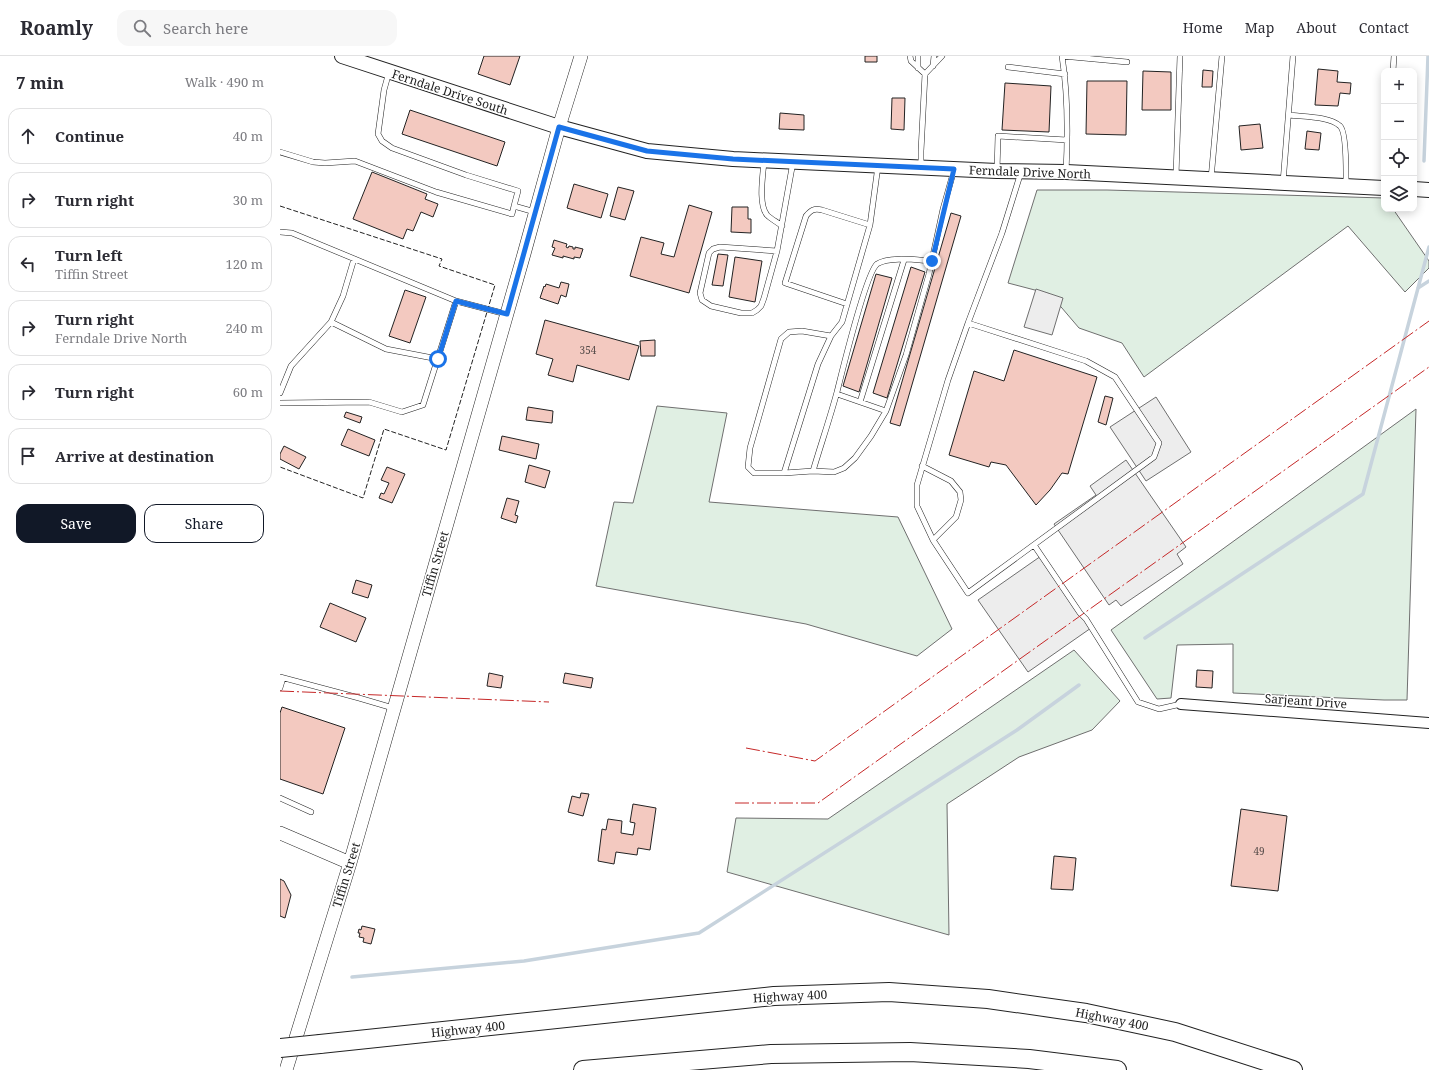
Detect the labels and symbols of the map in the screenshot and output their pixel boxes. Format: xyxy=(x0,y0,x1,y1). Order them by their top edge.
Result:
street label: Ferndale Drive South xyxy=(390,65,511,119)
street label: Ferndale Drive North xyxy=(969,161,1092,183)
route end xyxy=(923,252,941,270)
house number: 354 xyxy=(580,343,597,357)
route start xyxy=(429,350,447,368)
street label: Tiffin Street xyxy=(418,529,452,599)
street label: Sarjeant Drive xyxy=(1264,690,1348,712)
street label: Tiffin Street xyxy=(328,840,364,910)
house number: 49 xyxy=(1253,844,1265,858)
street label: Highway 400 xyxy=(752,986,828,1006)
street label: Highway 400 xyxy=(1074,1004,1150,1034)
street label: Highway 400 xyxy=(430,1017,506,1041)

